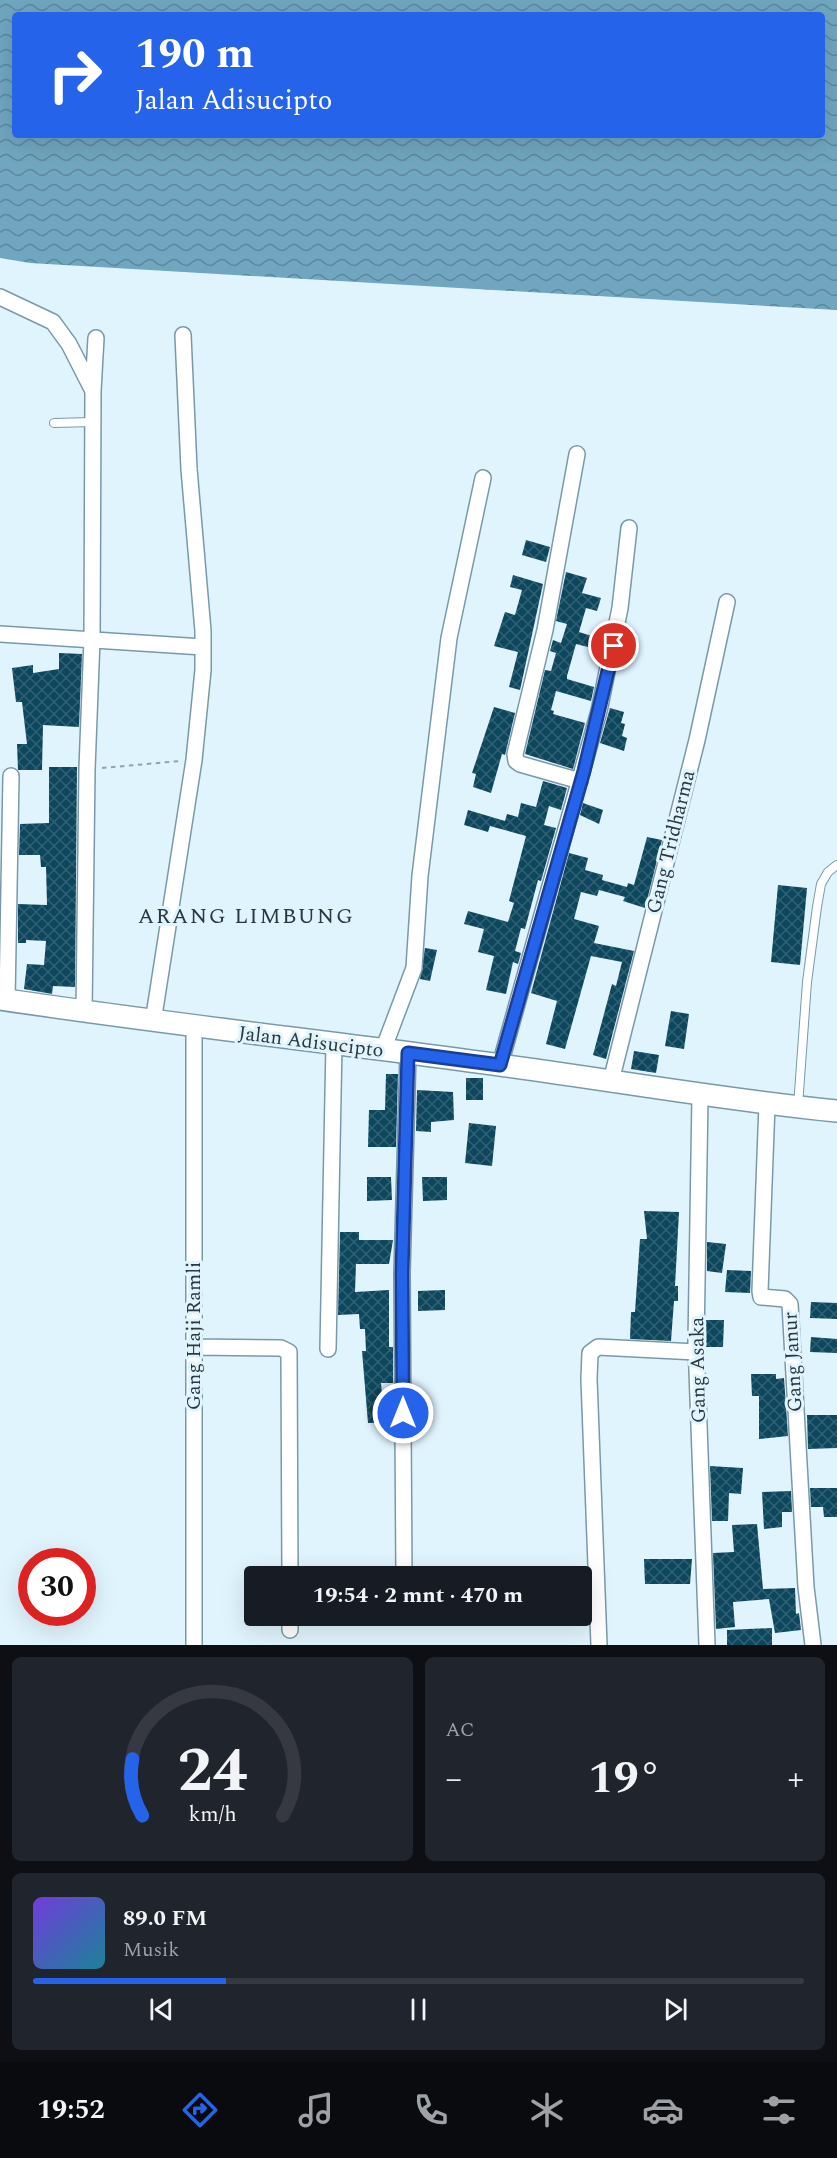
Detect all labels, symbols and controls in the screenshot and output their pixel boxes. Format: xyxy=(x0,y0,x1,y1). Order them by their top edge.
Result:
text: 190 m xyxy=(135,23,254,86)
icon: right xyxy=(36,36,114,114)
text: Jalan Adisucipto xyxy=(135,80,332,122)
pin xyxy=(588,620,639,671)
icon: arrive xyxy=(597,629,630,662)
street label: Gang Tridharma xyxy=(639,767,703,917)
district label: ARANG LIMBUNG xyxy=(138,900,354,933)
street label: Jalan Adisucipto xyxy=(237,1018,385,1066)
street label: Gang Haji Ramli xyxy=(179,1262,209,1410)
street label: Gang Janur xyxy=(775,1311,811,1413)
street label: Gang Asaka xyxy=(682,1316,714,1423)
position arrow xyxy=(371,1381,435,1445)
speed limit sign: 30 xyxy=(18,1548,96,1626)
text: 19:54 · 2 mnt · 470 m xyxy=(313,1579,523,1612)
text: AC xyxy=(446,1715,474,1745)
text: 24 xyxy=(177,1724,247,1819)
text: 19° xyxy=(588,1744,661,1813)
text: − xyxy=(446,1754,462,1804)
text: + xyxy=(788,1754,804,1804)
text: km/h xyxy=(188,1798,236,1831)
text: 89.0 FM xyxy=(123,1902,207,1935)
text: Musik xyxy=(123,1935,179,1965)
icon: previous xyxy=(145,1993,178,2026)
icon: pause xyxy=(402,1993,435,2026)
icon: next xyxy=(659,1993,692,2026)
text: 19:52 xyxy=(37,2089,105,2131)
icon: directions xyxy=(179,2089,221,2131)
icon: music xyxy=(295,2089,337,2131)
icon: phone xyxy=(410,2089,452,2131)
icon: climate xyxy=(526,2089,568,2131)
icon: car xyxy=(642,2089,684,2131)
icon: filters xyxy=(758,2089,800,2131)

